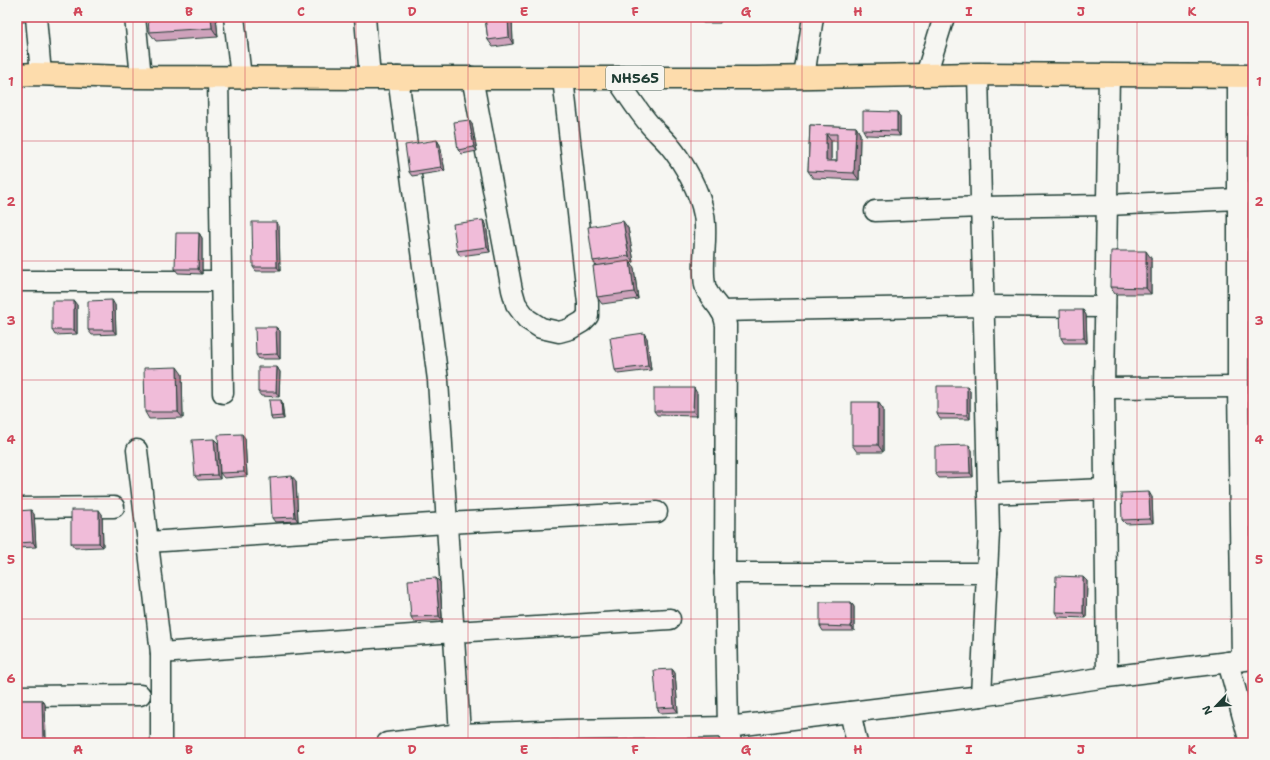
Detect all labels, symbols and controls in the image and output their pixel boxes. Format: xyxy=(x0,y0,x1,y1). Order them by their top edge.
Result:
text: A xyxy=(73,3,83,20)
text: B xyxy=(185,3,193,20)
text: C xyxy=(297,3,305,20)
text: D xyxy=(407,3,417,20)
text: E xyxy=(520,3,529,20)
text: F xyxy=(631,3,639,20)
text: G xyxy=(741,3,752,20)
text: H xyxy=(853,3,863,20)
text: I xyxy=(965,3,973,20)
text: J xyxy=(1077,3,1085,20)
text: K xyxy=(1188,3,1197,20)
road number: NH565 xyxy=(606,66,664,90)
text: 1 xyxy=(8,73,14,90)
text: 1 xyxy=(1256,73,1262,90)
text: 2 xyxy=(6,193,16,210)
text: 2 xyxy=(1254,193,1264,210)
text: 3 xyxy=(6,312,16,329)
text: 3 xyxy=(1254,312,1264,329)
text: 4 xyxy=(6,431,16,448)
text: 4 xyxy=(1254,431,1264,448)
text: 5 xyxy=(7,551,15,568)
text: 5 xyxy=(1255,551,1263,568)
text: 6 xyxy=(6,670,16,687)
text: 6 xyxy=(1254,670,1264,687)
north arrow xyxy=(1196,686,1236,726)
text: N xyxy=(1199,703,1216,717)
text: A xyxy=(73,741,83,758)
text: B xyxy=(185,741,193,758)
text: C xyxy=(297,741,305,758)
text: D xyxy=(407,741,417,758)
text: E xyxy=(520,741,529,758)
text: F xyxy=(631,741,639,758)
text: G xyxy=(741,741,752,758)
text: H xyxy=(853,741,863,758)
text: I xyxy=(965,741,973,758)
text: J xyxy=(1077,741,1085,758)
text: K xyxy=(1188,741,1197,758)

